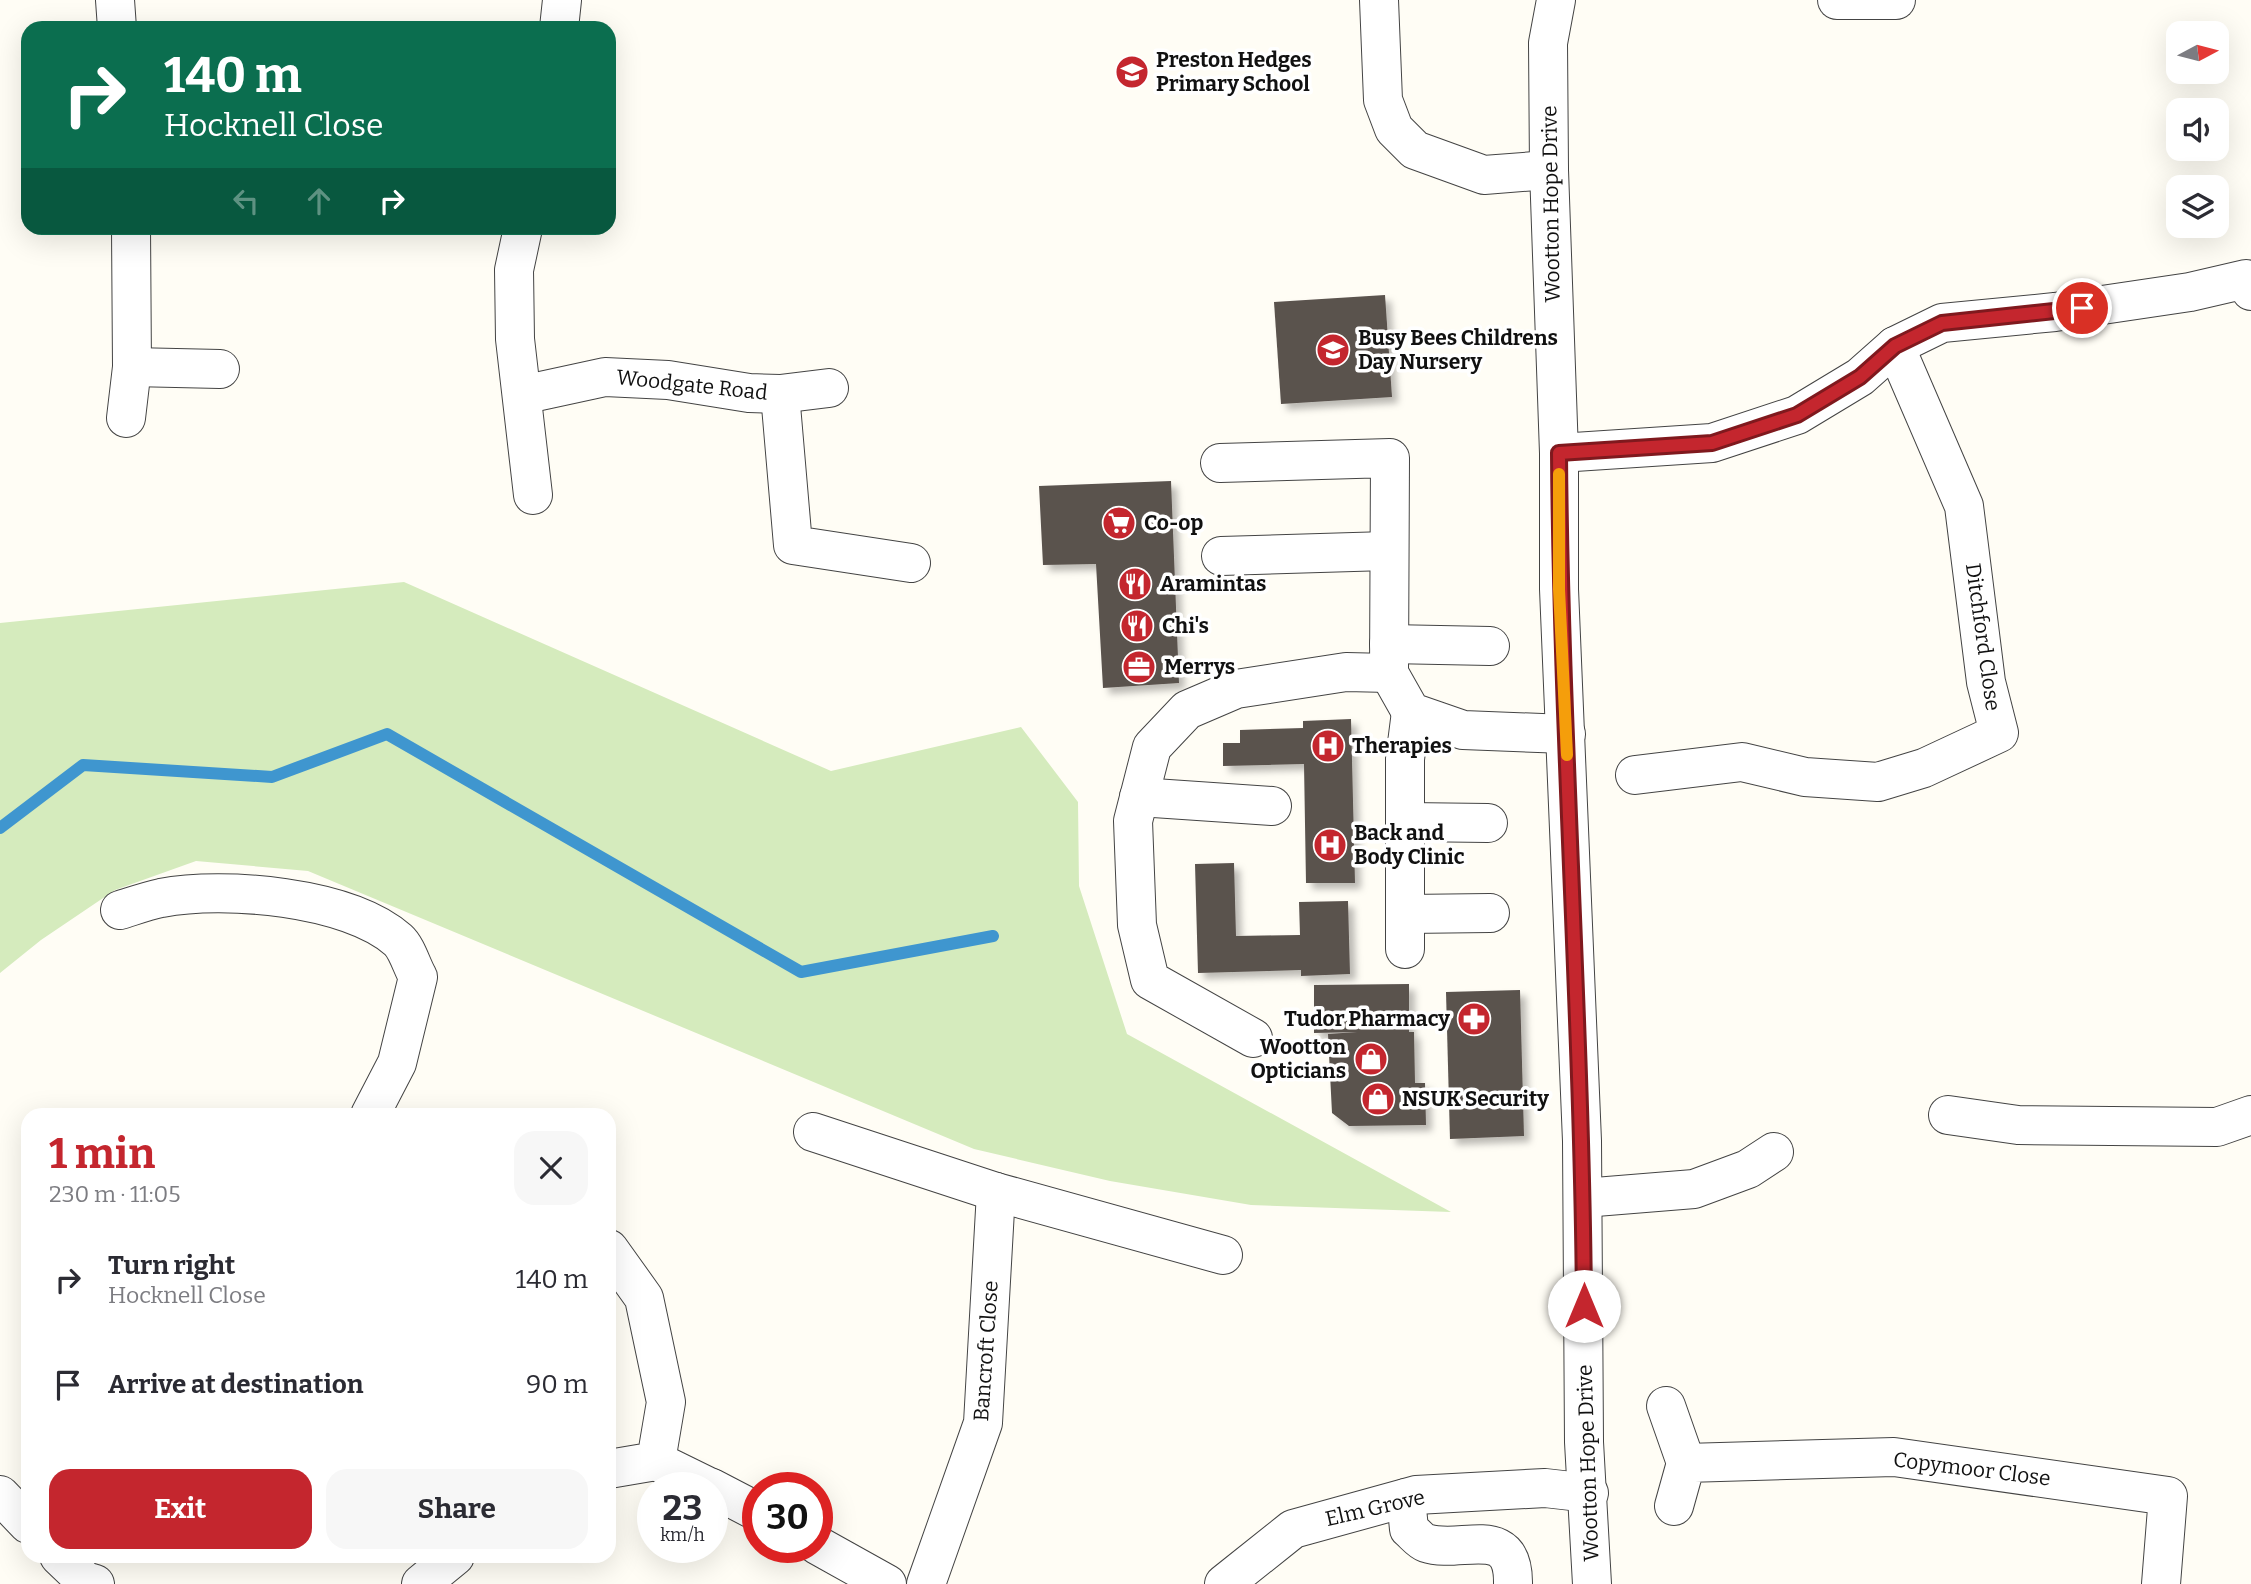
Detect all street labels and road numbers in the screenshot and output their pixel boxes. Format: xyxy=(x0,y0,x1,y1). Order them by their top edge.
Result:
street label: Wootton Hope Drive xyxy=(1536,105,1566,303)
street label: Woodgate Road xyxy=(615,364,769,406)
street label: Ditchford Close xyxy=(1960,561,2006,713)
street label: Bancroft Close xyxy=(968,1280,1004,1422)
street label: Wootton Hope Drive xyxy=(1572,1364,1604,1562)
street label: Copymoor Close xyxy=(1892,1446,2052,1492)
street label: Elm Grove xyxy=(1323,1484,1427,1532)

